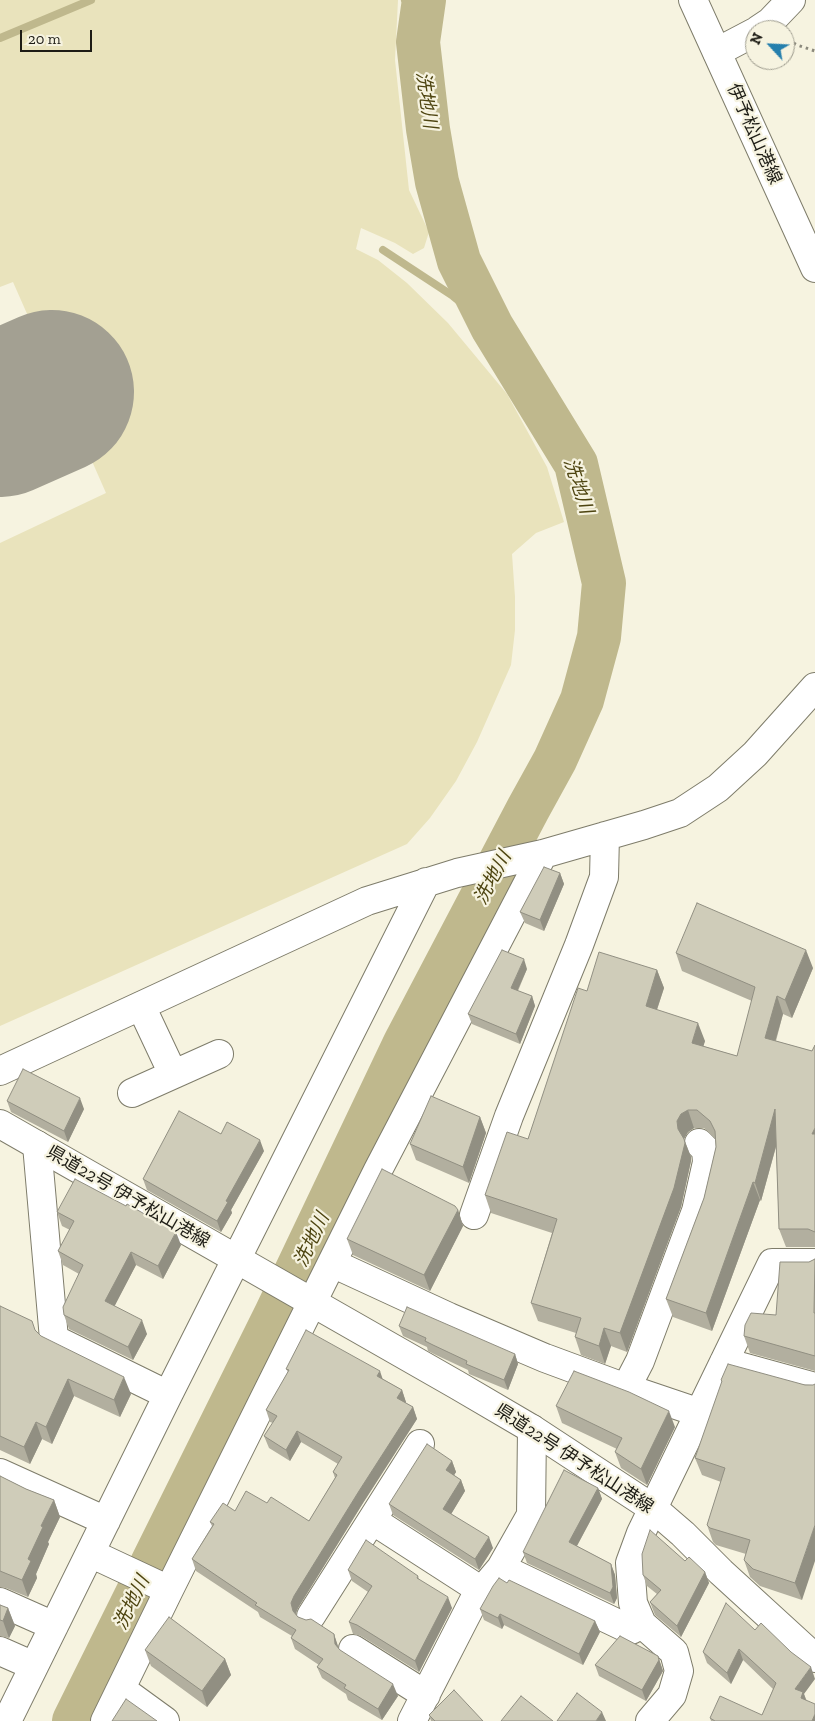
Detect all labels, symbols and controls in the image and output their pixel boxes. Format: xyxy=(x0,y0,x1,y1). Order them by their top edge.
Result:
scale bar xyxy=(22,20,95,52)
north arrow xyxy=(745,20,795,70)
text: 20 m xyxy=(28,30,61,48)
text: N xyxy=(747,30,767,47)
water label: 洗地川 xyxy=(411,70,441,130)
street label: 伊予松山港線 xyxy=(722,80,786,188)
water label: 洗地川 xyxy=(558,455,598,517)
water label: 洗地川 xyxy=(470,847,516,909)
street label: 県道22号 伊予松山港線 xyxy=(43,1141,213,1253)
water label: 洗地川 xyxy=(290,1209,334,1271)
street label: 県道22号 伊予松山港線 xyxy=(491,1400,657,1518)
water label: 洗地川 xyxy=(109,1572,155,1634)

